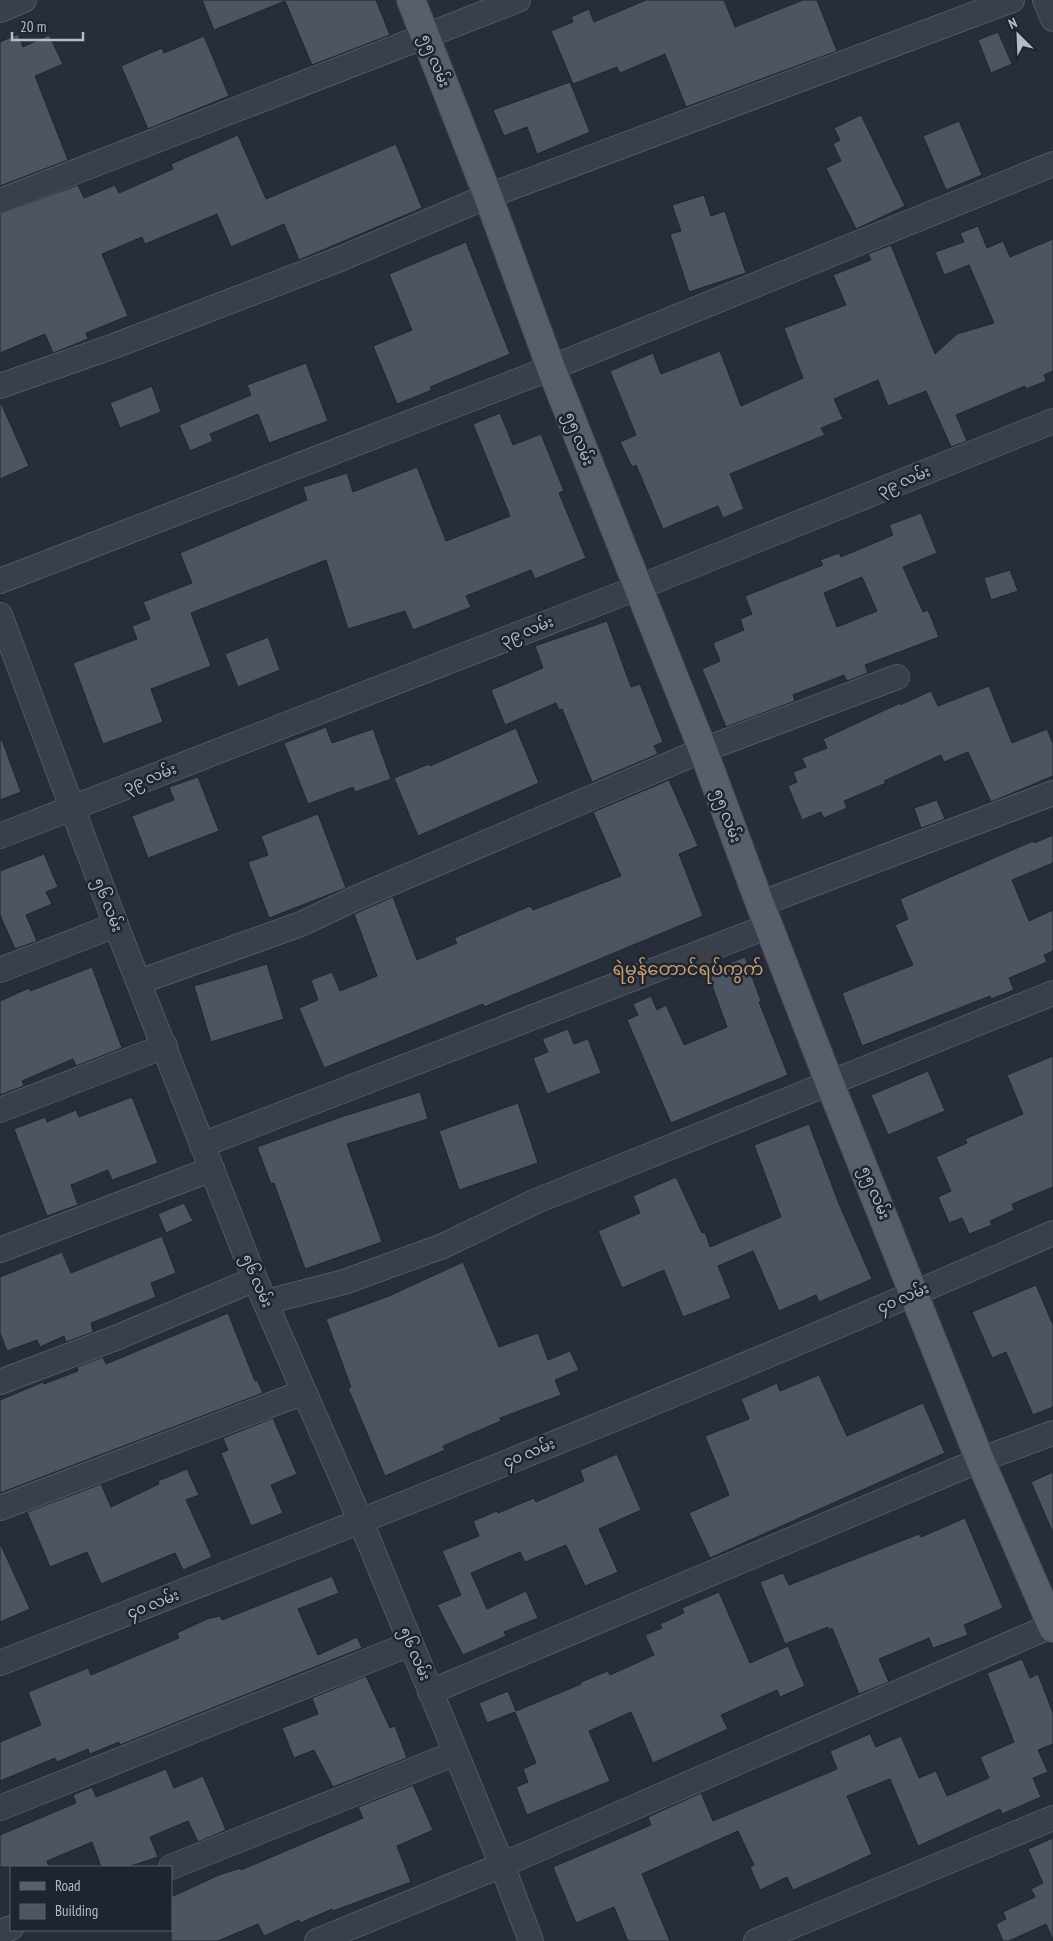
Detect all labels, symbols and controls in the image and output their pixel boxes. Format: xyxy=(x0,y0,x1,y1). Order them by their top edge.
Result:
scale bar xyxy=(12,10,84,42)
north arrow xyxy=(993,10,1043,60)
text: N xyxy=(1006,13,1020,33)
text: 20 m xyxy=(20,17,46,36)
street label: ၅၅ လမ်း xyxy=(413,31,455,91)
street label: ၅၅ လမ်း xyxy=(558,409,598,469)
street label: ၃၉ လမ်း xyxy=(875,461,934,503)
street label: ၃၉ လမ်း xyxy=(498,612,557,652)
street label: ၃၉ လမ်း xyxy=(121,759,180,799)
street label: ၅၅ လမ်း xyxy=(706,786,746,846)
street label: ၅၆ လမ်း xyxy=(87,875,127,936)
district label: ရဲမွန်တောင်ရပ်ကွက် xyxy=(612,956,764,984)
street label: ၅၅ လမ်း xyxy=(853,1163,895,1223)
street label: ၅၆ လမ်း xyxy=(235,1251,277,1312)
street label: ၄၀ လမ်း xyxy=(874,1278,933,1320)
street label: ၄၀ လမ်း xyxy=(500,1434,559,1474)
street label: ၄၀ လမ်း xyxy=(124,1585,183,1625)
street label: ၅၆ လမ်း xyxy=(393,1624,435,1685)
legend xyxy=(10,1866,172,1931)
text: Road xyxy=(55,1876,81,1895)
text: Building xyxy=(55,1901,98,1920)

